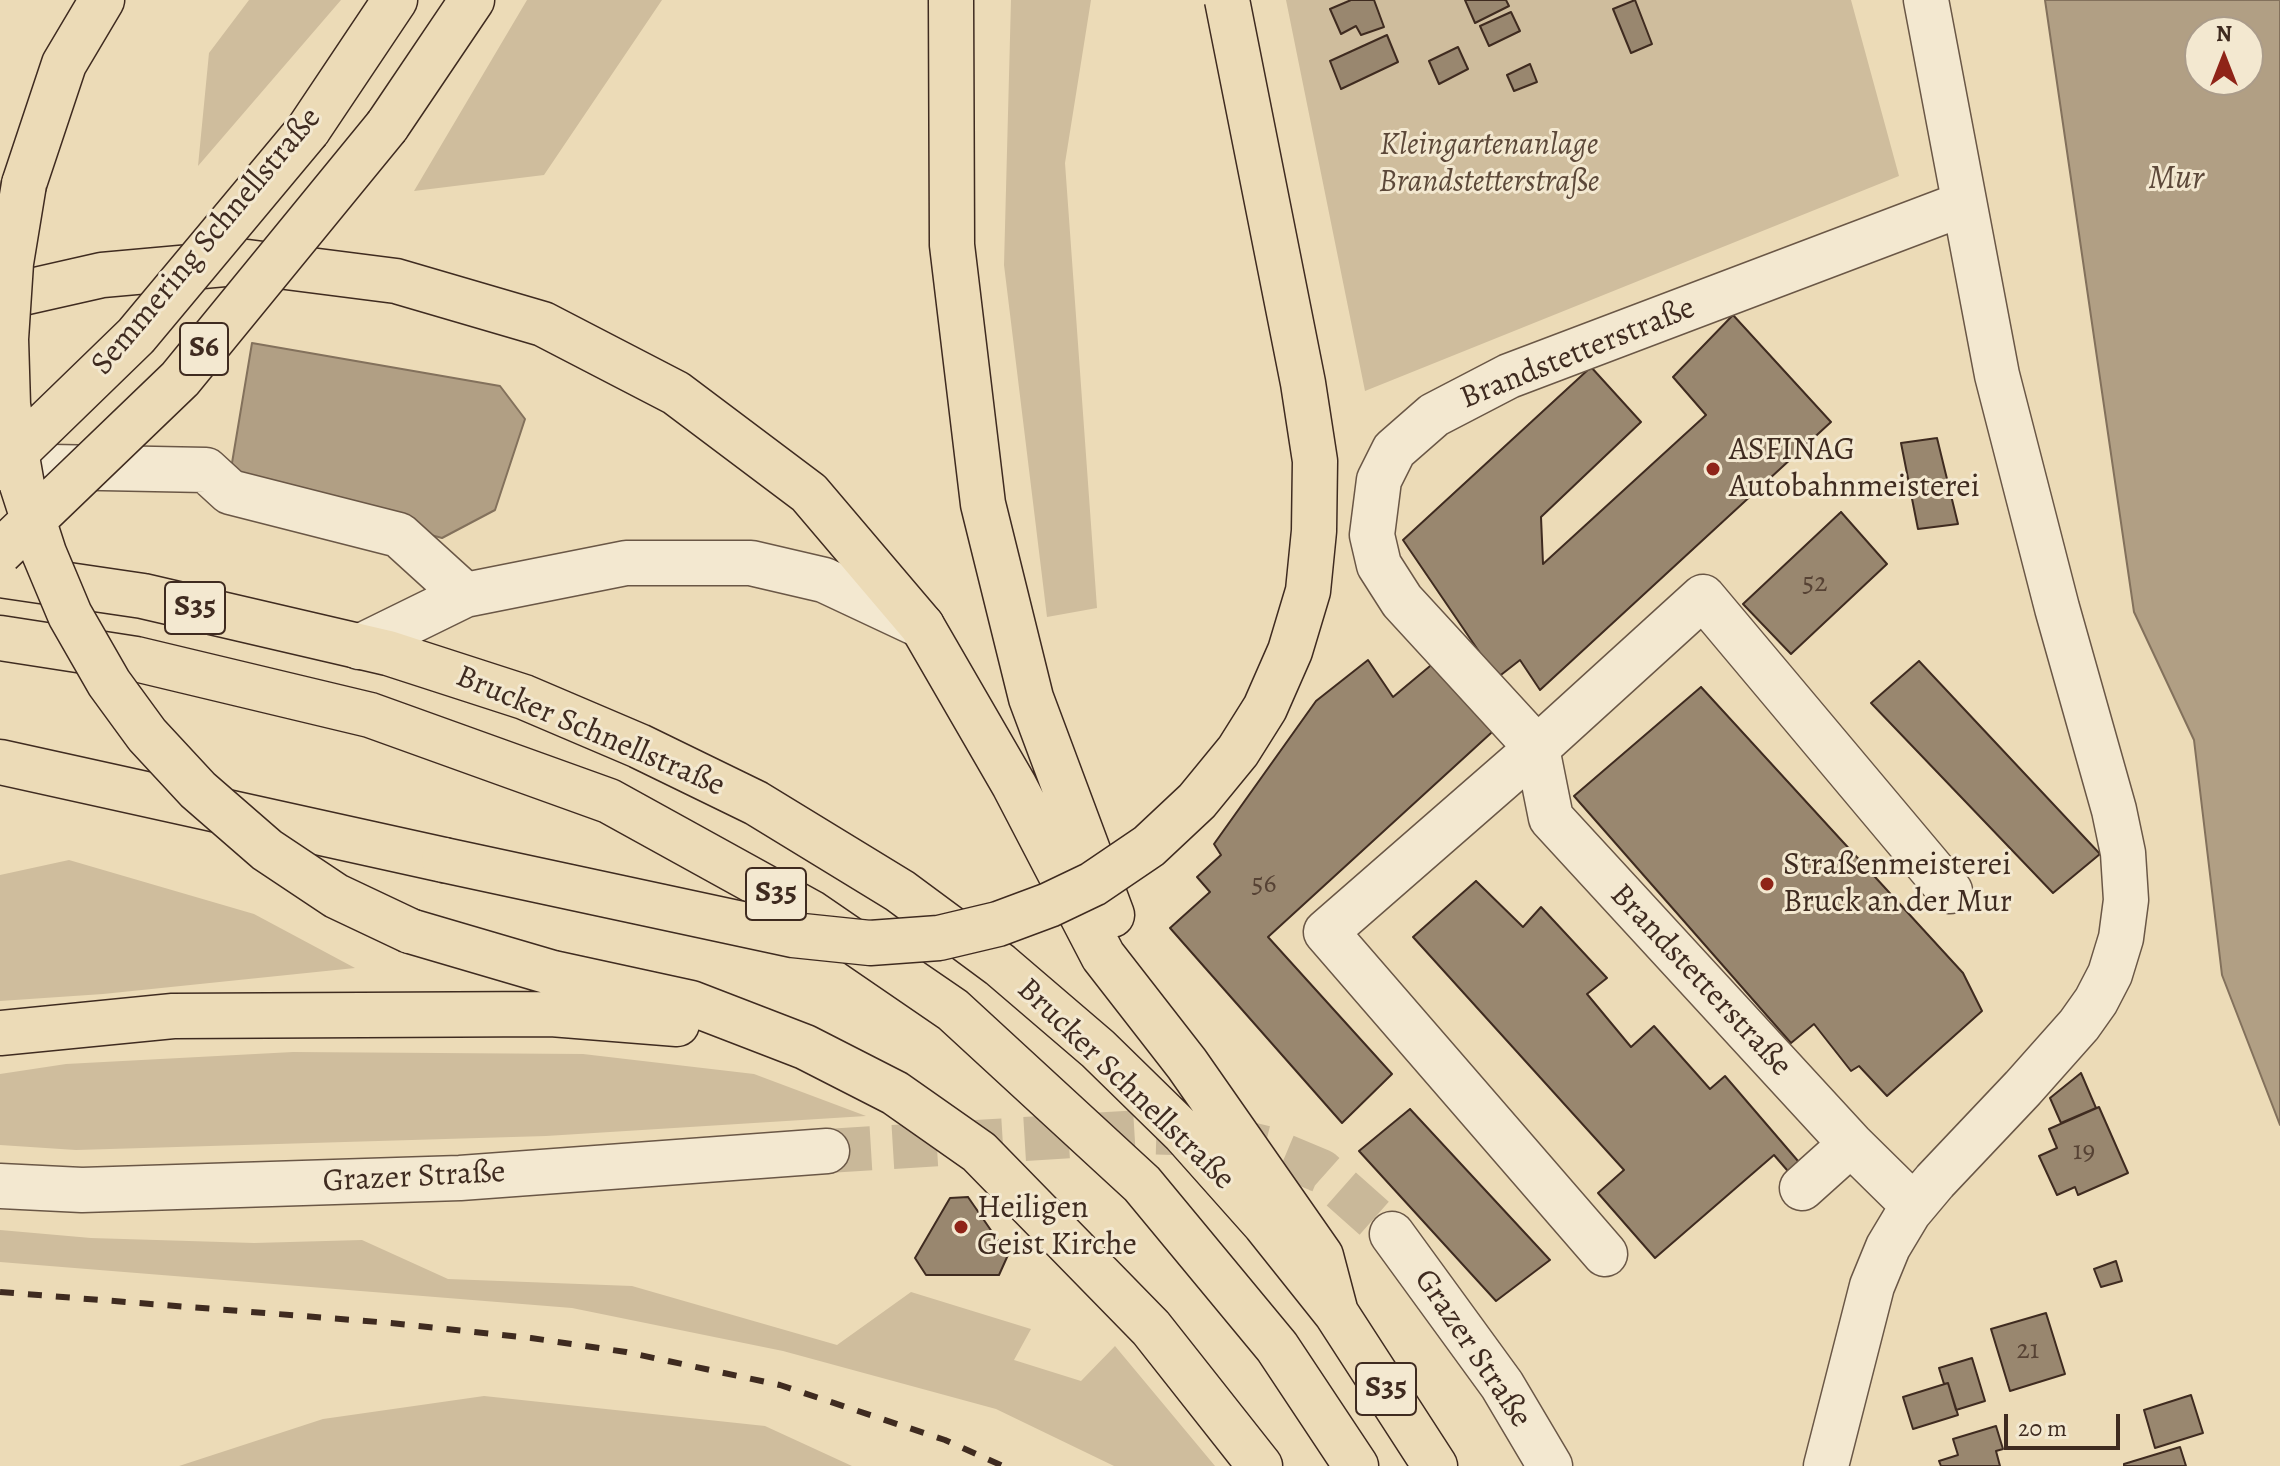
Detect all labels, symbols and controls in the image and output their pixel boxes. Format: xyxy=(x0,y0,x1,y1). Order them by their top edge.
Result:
north arrow xyxy=(2184,16,2264,96)
text: N xyxy=(2216,19,2232,49)
street label: Semmering Schnellstraße xyxy=(84,100,330,384)
park label: Kleingartenanlage Brandstetterstraße xyxy=(1379,127,1599,202)
water label: Mur xyxy=(2148,160,2204,200)
street label: Brandstetterstraße xyxy=(1455,289,1701,419)
road number: S6 xyxy=(180,323,228,375)
place label: ASFINAG Autobahnmeisterei xyxy=(1729,432,1980,507)
marker: ASFINAG Autobahnmeisterei xyxy=(1704,460,1722,478)
house number: 52 xyxy=(1802,567,1828,601)
road number: S35 xyxy=(165,582,225,634)
street label: Brucker Schnellstraße xyxy=(450,658,730,806)
place label: Straßenmeisterei Bruck an der Mur xyxy=(1783,847,2012,922)
road number: S35 xyxy=(746,868,806,920)
house number: 56 xyxy=(1252,868,1276,902)
marker: Straßenmeisterei Bruck an der Mur xyxy=(1758,875,1776,893)
street label: Brandstetterstraße xyxy=(1601,877,1799,1085)
street label: Brucker Schnellstraße xyxy=(1008,971,1242,1199)
house number: 19 xyxy=(2073,1135,2095,1169)
street label: Grazer Straße xyxy=(322,1154,506,1202)
place label: Heiligen Geist Kirche xyxy=(977,1190,1137,1265)
marker: Heiligen Geist Kirche xyxy=(952,1218,970,1236)
street label: Grazer Straße xyxy=(1405,1262,1539,1436)
house number: 21 xyxy=(2017,1334,2039,1368)
road number: S35 xyxy=(1356,1363,1416,1415)
scale bar xyxy=(2008,1398,2124,1448)
text: 20 m xyxy=(2018,1412,2067,1444)

